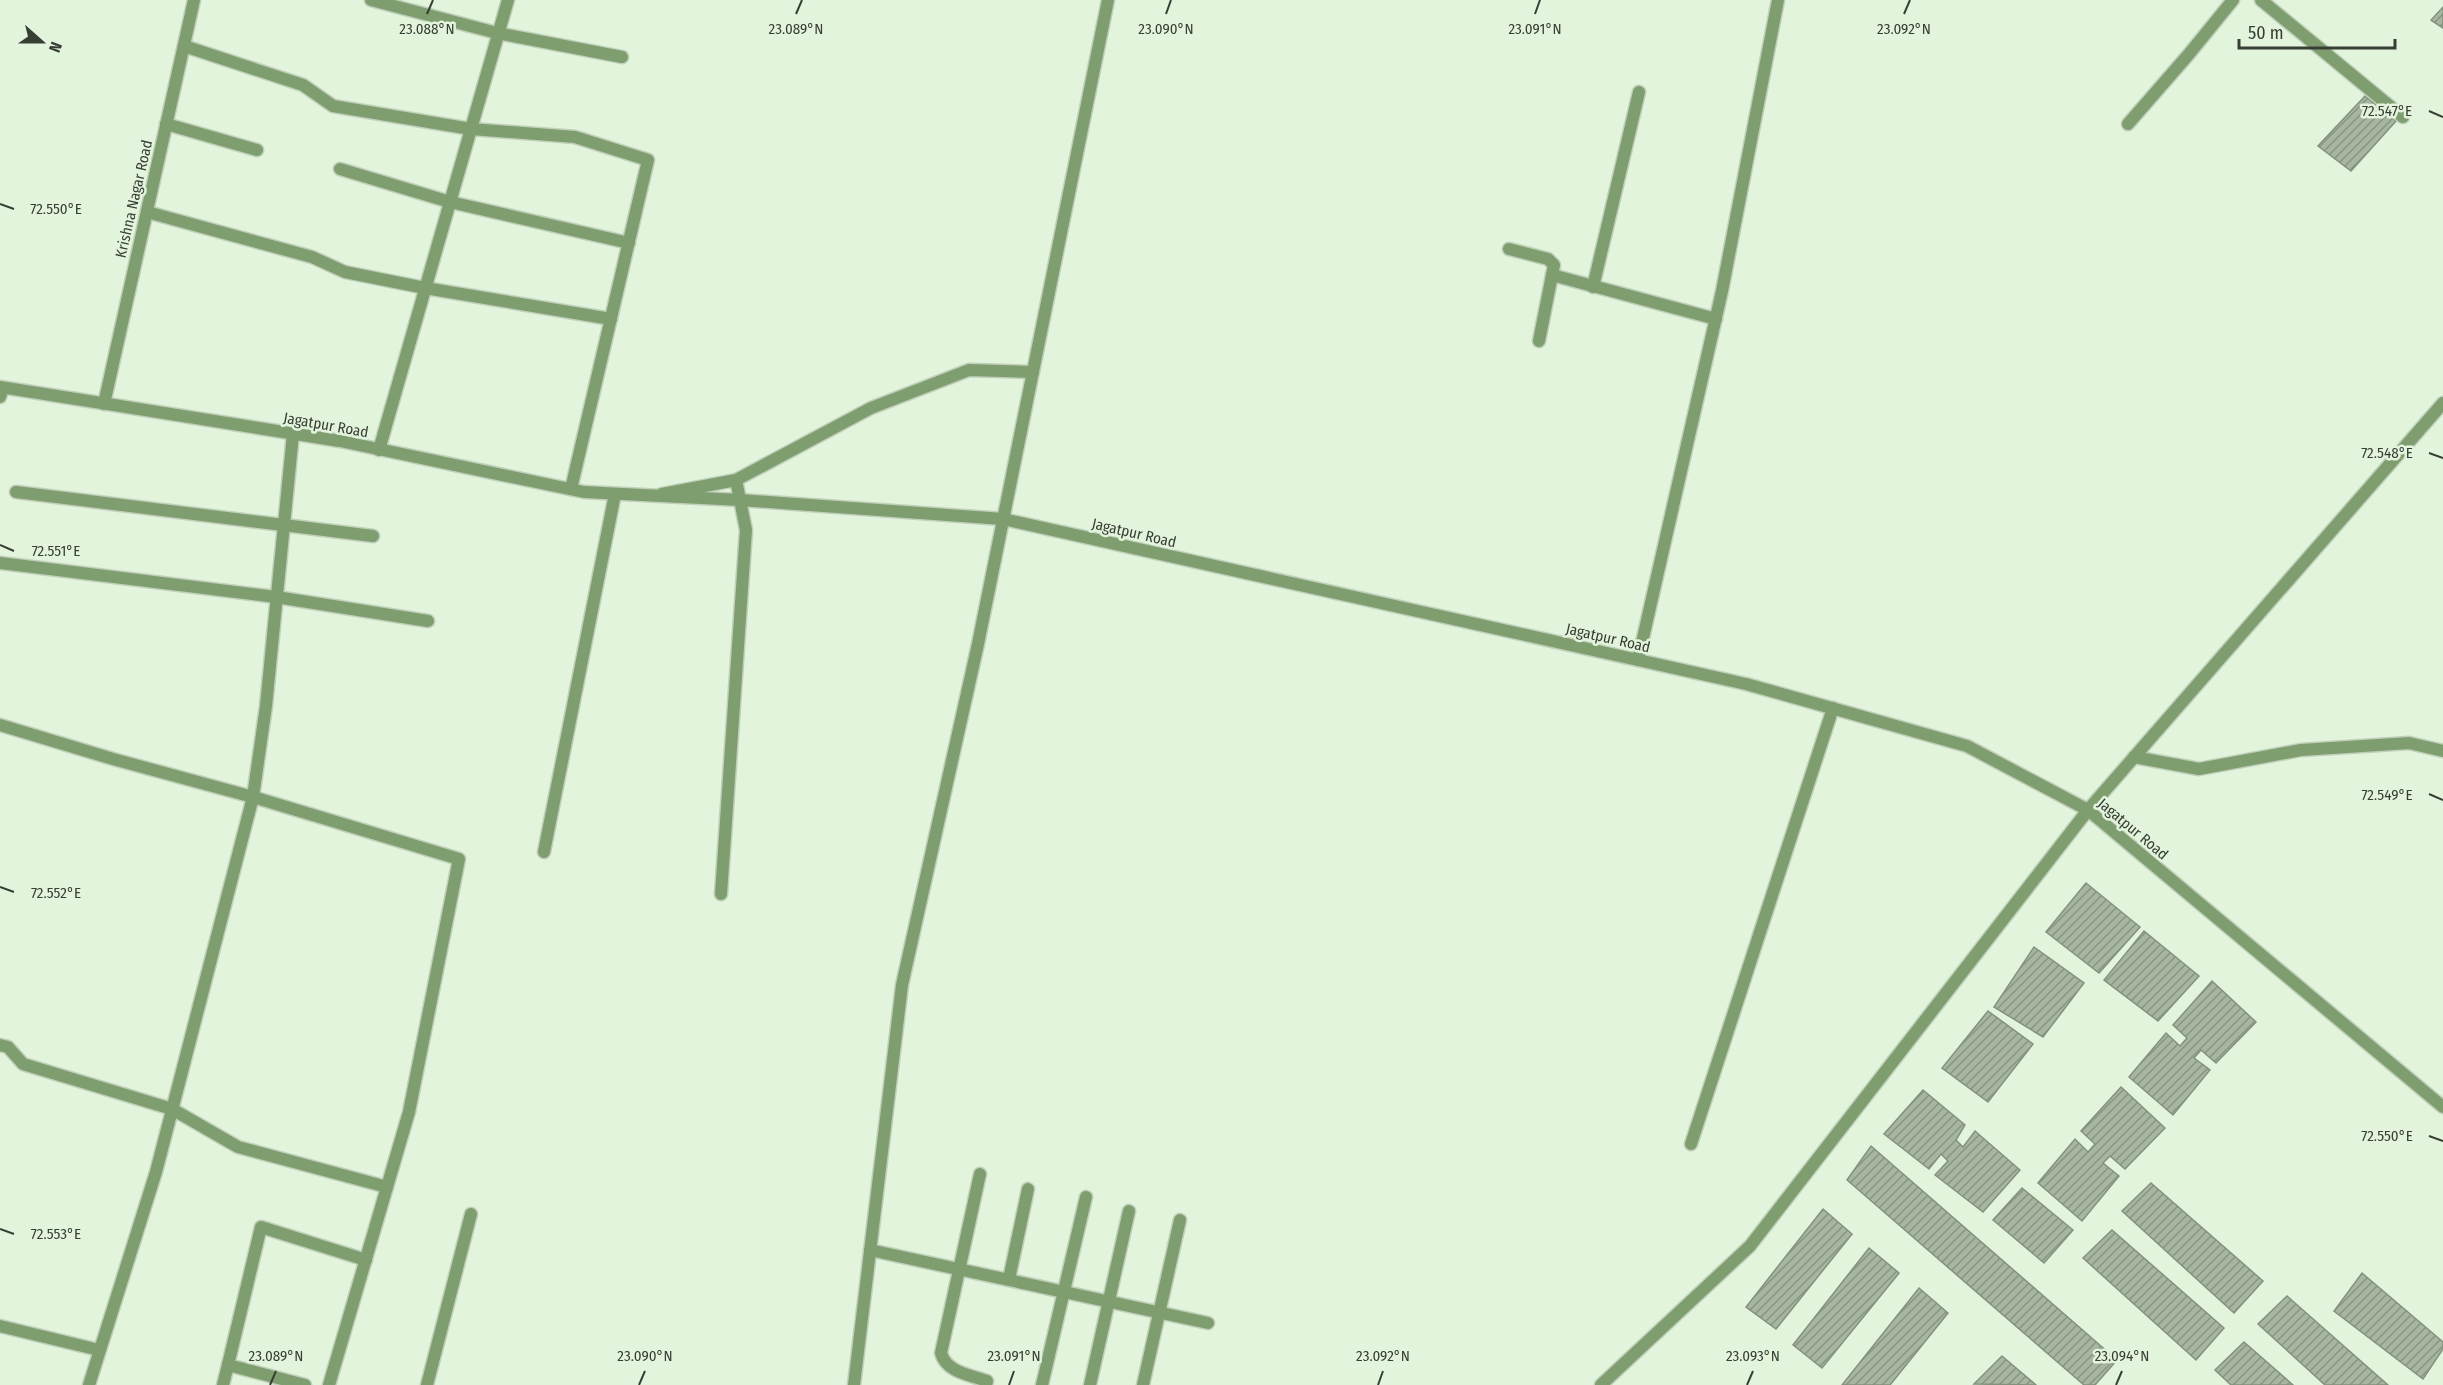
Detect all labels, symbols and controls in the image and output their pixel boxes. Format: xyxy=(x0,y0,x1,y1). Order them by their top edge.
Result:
north arrow xyxy=(12,12,72,72)
scale bar xyxy=(2239,12,2395,50)
text: 23.088°N xyxy=(399,20,455,38)
text: 23.089°N xyxy=(769,20,823,38)
text: 23.090°N xyxy=(1138,20,1194,38)
text: 23.091°N xyxy=(1508,20,1562,38)
text: 23.092°N xyxy=(1877,20,1931,38)
text: 50 m xyxy=(2248,22,2284,44)
text: N xyxy=(45,39,66,55)
text: 72.547°E xyxy=(2362,102,2412,120)
street label: Krishna Nagar Road xyxy=(112,138,156,260)
text: 72.550°E xyxy=(30,200,82,218)
street label: Jagatpur Road xyxy=(282,409,370,441)
text: 72.548°E xyxy=(2361,444,2413,462)
street label: Jagatpur Road xyxy=(1090,515,1178,551)
text: 72.551°E xyxy=(32,542,80,560)
street label: Jagatpur Road xyxy=(1564,620,1652,656)
text: 72.549°E xyxy=(2361,786,2413,804)
street label: Jagatpur Road xyxy=(2094,794,2172,864)
text: 72.552°E xyxy=(31,884,81,902)
text: 72.550°E xyxy=(2361,1127,2413,1145)
text: 72.553°E xyxy=(31,1225,81,1243)
text: 23.089°N xyxy=(249,1347,303,1365)
text: 23.090°N xyxy=(617,1347,673,1365)
text: 23.091°N xyxy=(987,1347,1041,1365)
text: 23.092°N xyxy=(1356,1347,1410,1365)
text: 23.093°N xyxy=(1726,1347,1780,1365)
text: 23.094°N xyxy=(2095,1347,2149,1365)

